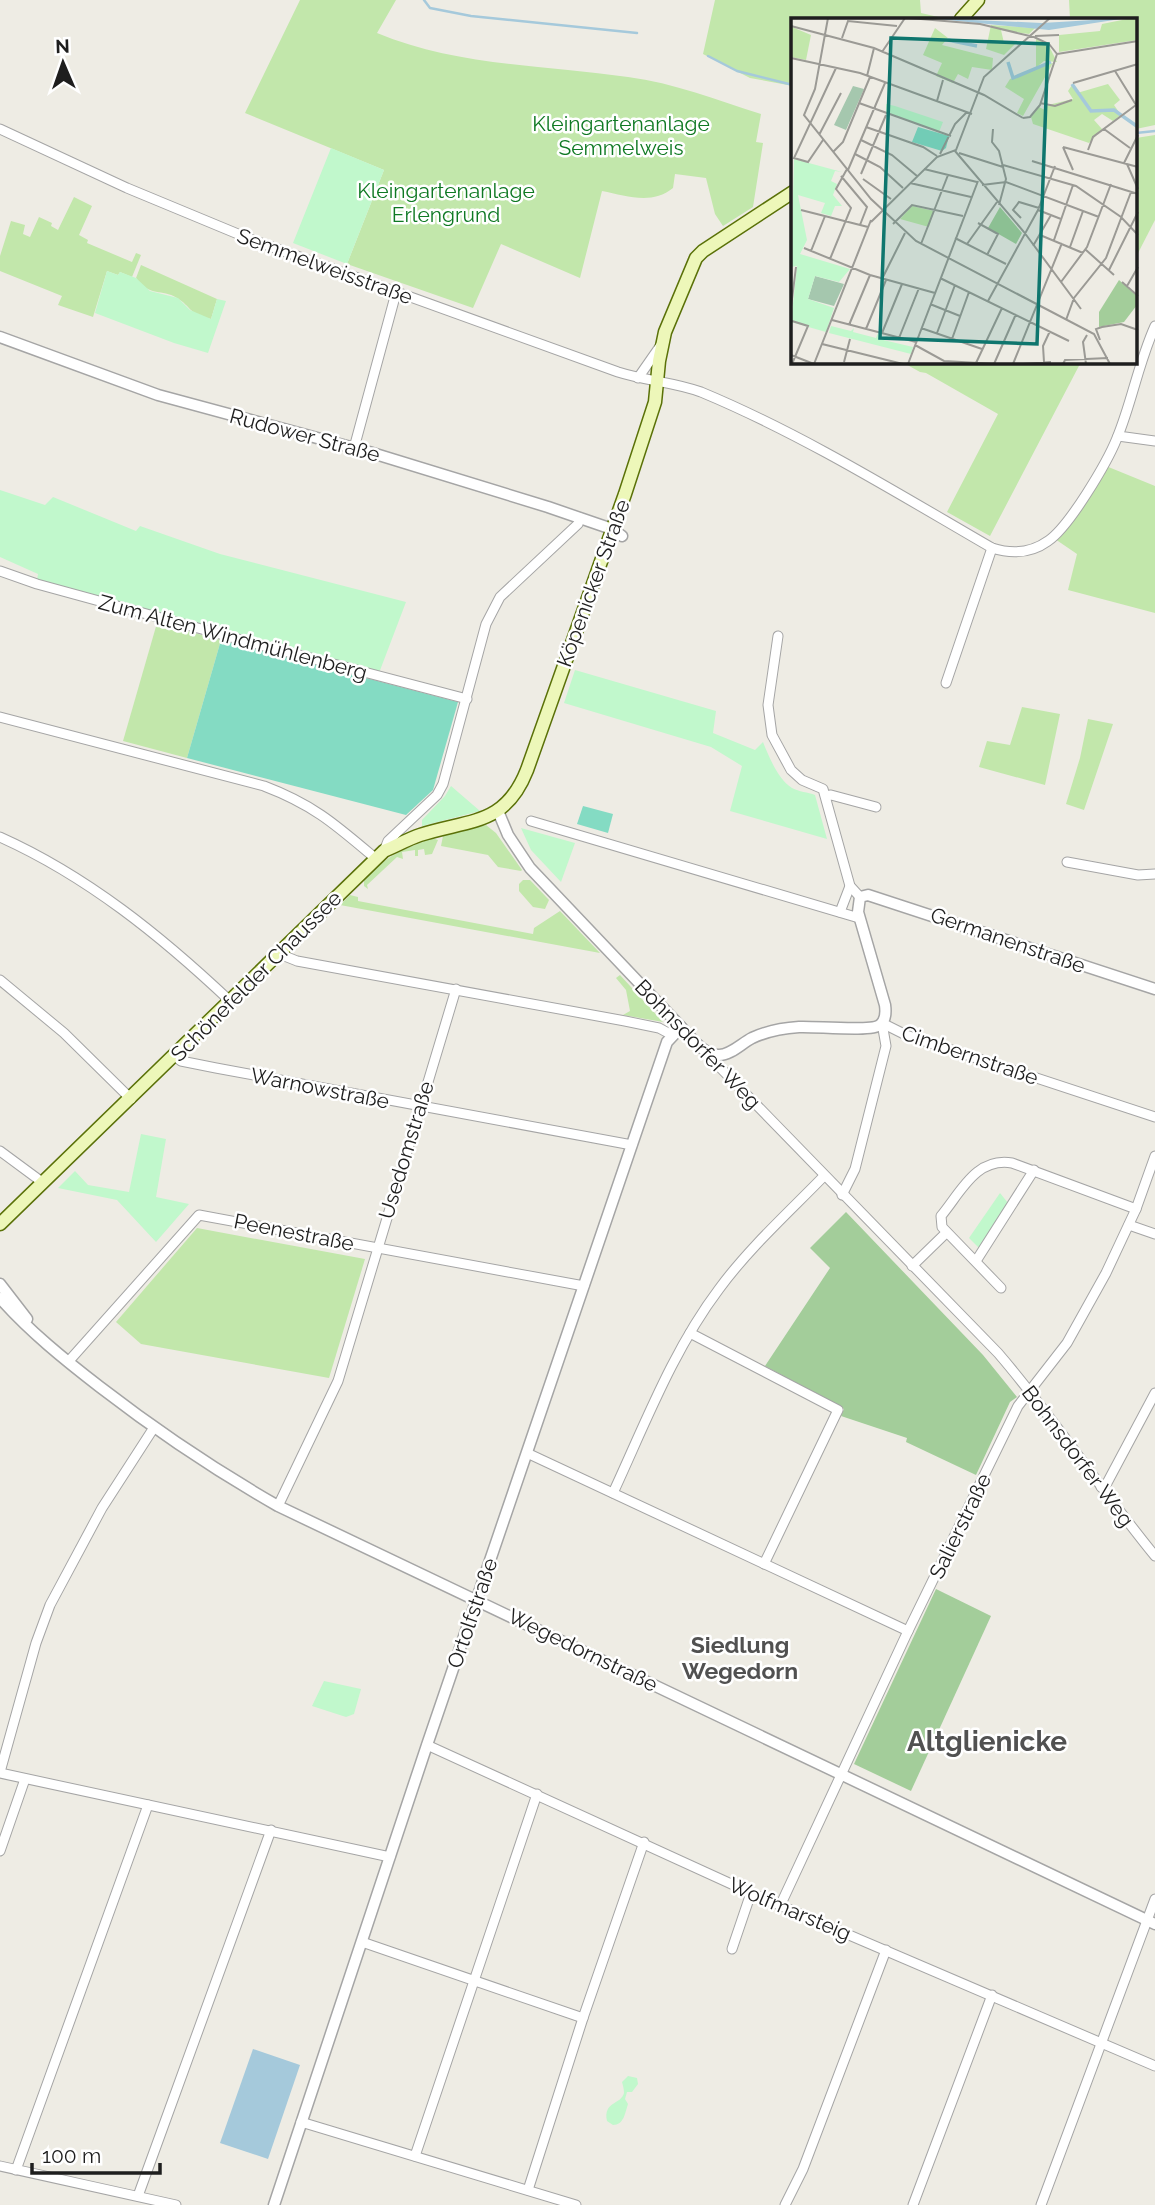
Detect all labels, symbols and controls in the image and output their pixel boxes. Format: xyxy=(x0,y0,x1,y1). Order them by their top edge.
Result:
inset map xyxy=(791,18,1138,364)
north arrow xyxy=(28,28,98,98)
text: N xyxy=(55,35,70,57)
park label: Kleingartenanlage Semmelweis xyxy=(532,111,710,160)
park label: Kleingartenanlage Erlengrund xyxy=(357,178,535,227)
street label: Semmelweisstraße xyxy=(234,223,416,309)
street label: Rudower Straße xyxy=(227,403,383,467)
street label: Köpenicker Straße xyxy=(551,496,635,670)
street label: Zum Alten Windmühlenberg xyxy=(96,589,370,685)
street label: Schönefelder Chaussee xyxy=(165,885,347,1067)
street label: Germanenstraße xyxy=(927,902,1089,978)
street label: Bohnsdorfer Weg xyxy=(630,974,766,1114)
street label: Cimbernstraße xyxy=(898,1020,1042,1090)
street label: Warnowstraße xyxy=(249,1062,391,1114)
street label: Usedomstraße xyxy=(373,1078,439,1222)
street label: Peenestraße xyxy=(232,1208,356,1256)
street label: Bohnsdorfer Weg xyxy=(1017,1380,1139,1532)
street label: Salierstraße xyxy=(924,1469,996,1583)
street label: Ortolfstraße xyxy=(441,1555,503,1671)
street label: Wegedornstraße xyxy=(504,1603,662,1697)
district label: Siedlung Wegedorn xyxy=(682,1631,798,1684)
district label: Altglienicke xyxy=(907,1725,1067,1758)
street label: Wolfmarsteig xyxy=(725,1872,855,1946)
scale bar xyxy=(32,2132,159,2176)
text: 100 m xyxy=(42,2143,101,2168)

